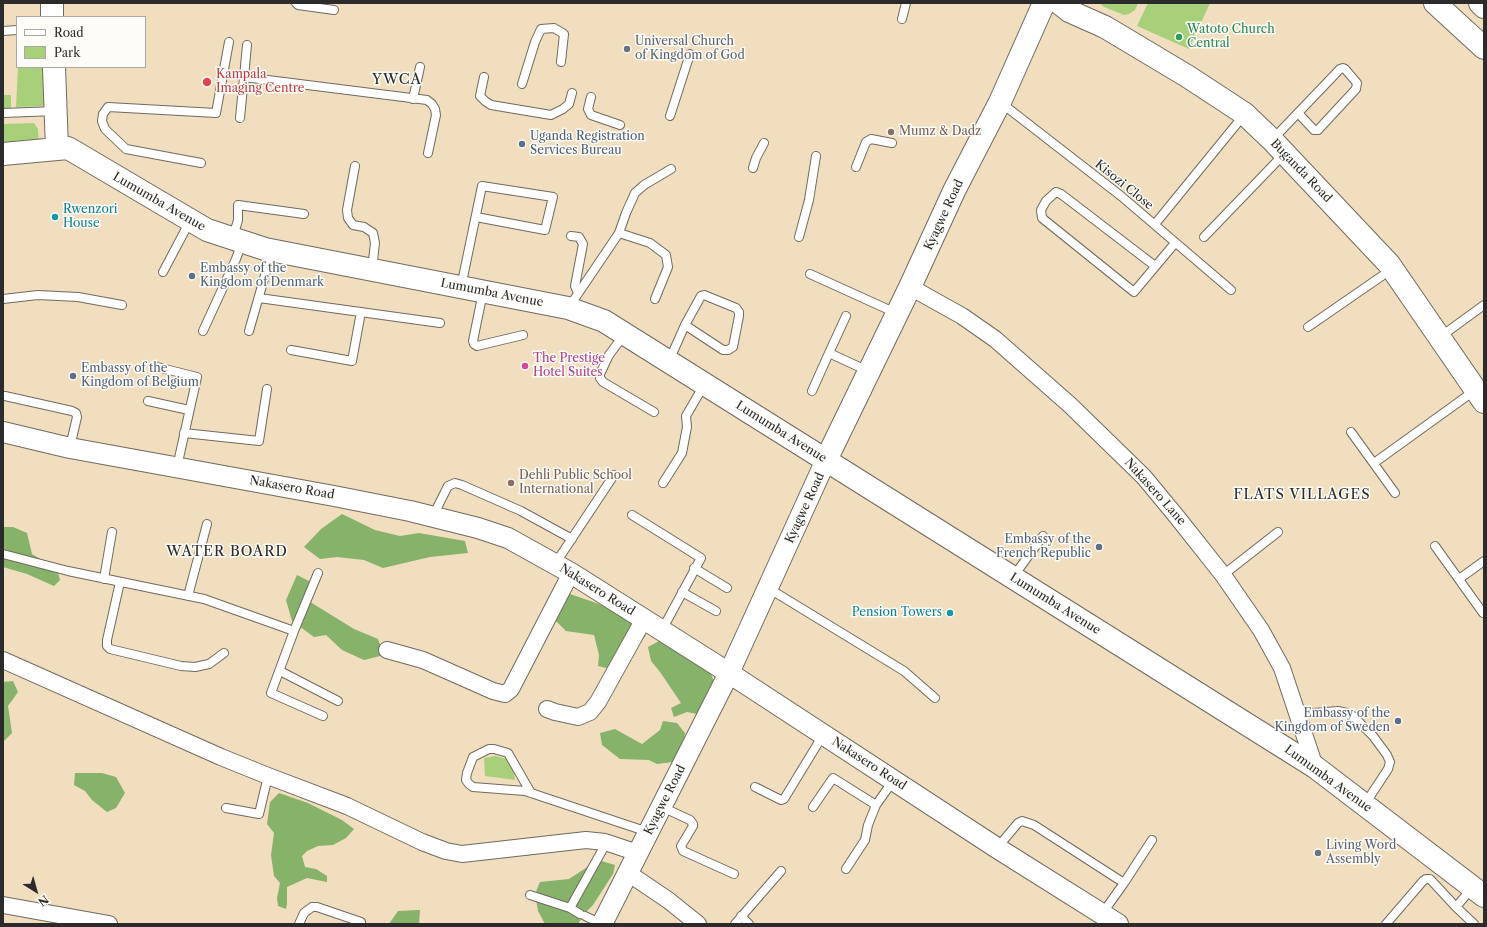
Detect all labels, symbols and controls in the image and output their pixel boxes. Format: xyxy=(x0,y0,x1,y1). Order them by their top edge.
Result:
legend xyxy=(16,16,146,68)
place label: Watoto Church Central xyxy=(1187,23,1275,51)
text: Road xyxy=(54,25,84,40)
marker: Watoto Church Central xyxy=(1174,32,1184,42)
place label: Universal Church of Kingdom of God xyxy=(635,35,745,63)
marker: Universal Church of Kingdom of God xyxy=(622,44,632,54)
text: Park xyxy=(54,45,80,60)
place label: Kampala Imaging Centre xyxy=(216,68,304,96)
district label: YWCA xyxy=(372,72,422,88)
marker: Kampala Imaging Centre xyxy=(201,76,213,88)
place label: Mumz & Dadz xyxy=(899,125,981,139)
marker: Mumz & Dadz xyxy=(886,127,896,137)
place label: Uganda Registration Services Bureau xyxy=(530,130,645,158)
street label: Buganda Road xyxy=(1267,136,1335,206)
marker: Uganda Registration Services Bureau xyxy=(517,139,527,149)
street label: Kisozi Close xyxy=(1092,157,1156,213)
street label: Lumumba Avenue xyxy=(110,170,208,234)
street label: Kyagwe Road xyxy=(921,177,967,253)
place label: Rwenzori House xyxy=(63,203,117,231)
marker: Rwenzori House xyxy=(50,212,60,222)
place label: Embassy of the Kingdom of Denmark xyxy=(200,262,324,290)
marker: Embassy of the Kingdom of Denmark xyxy=(187,271,197,281)
street label: Lumumba Avenue xyxy=(439,276,545,310)
place label: The Prestige Hotel Suites xyxy=(533,352,605,380)
marker: The Prestige Hotel Suites xyxy=(520,361,530,371)
place label: Embassy of the Kingdom of Belgium xyxy=(81,362,199,390)
marker: Embassy of the Kingdom of Belgium xyxy=(68,371,78,381)
street label: Lumumba Avenue xyxy=(733,398,829,466)
street label: Nakasero Lane xyxy=(1121,456,1189,528)
place label: Dehli Public School International xyxy=(519,469,632,497)
street label: Kyagwe Road xyxy=(782,470,828,546)
street label: Nakasero Road xyxy=(248,473,336,503)
marker: Dehli Public School International xyxy=(506,478,516,488)
district label: FLATS VILLAGES xyxy=(1233,487,1371,503)
place label: Embassy of the French Republic xyxy=(996,533,1091,561)
marker: Embassy of the French Republic xyxy=(1094,542,1104,552)
district label: WATER BOARD xyxy=(166,544,288,560)
street label: Nakasero Road xyxy=(557,561,637,619)
street label: Lumumba Avenue xyxy=(1007,570,1103,638)
place label: Pension Towers xyxy=(852,606,942,620)
marker: Pension Towers xyxy=(945,608,955,618)
place label: Embassy of the Kingdom of Sweden xyxy=(1274,707,1390,735)
marker: Embassy of the Kingdom of Sweden xyxy=(1393,716,1403,726)
street label: Nakasero Road xyxy=(829,735,909,793)
street label: Lumumba Avenue xyxy=(1282,742,1374,816)
street label: Kyagwe Road xyxy=(641,763,689,837)
place label: Living Word Assembly xyxy=(1326,839,1396,867)
marker: Living Word Assembly xyxy=(1313,848,1323,858)
north arrow xyxy=(16,871,56,911)
text: N xyxy=(35,892,51,909)

